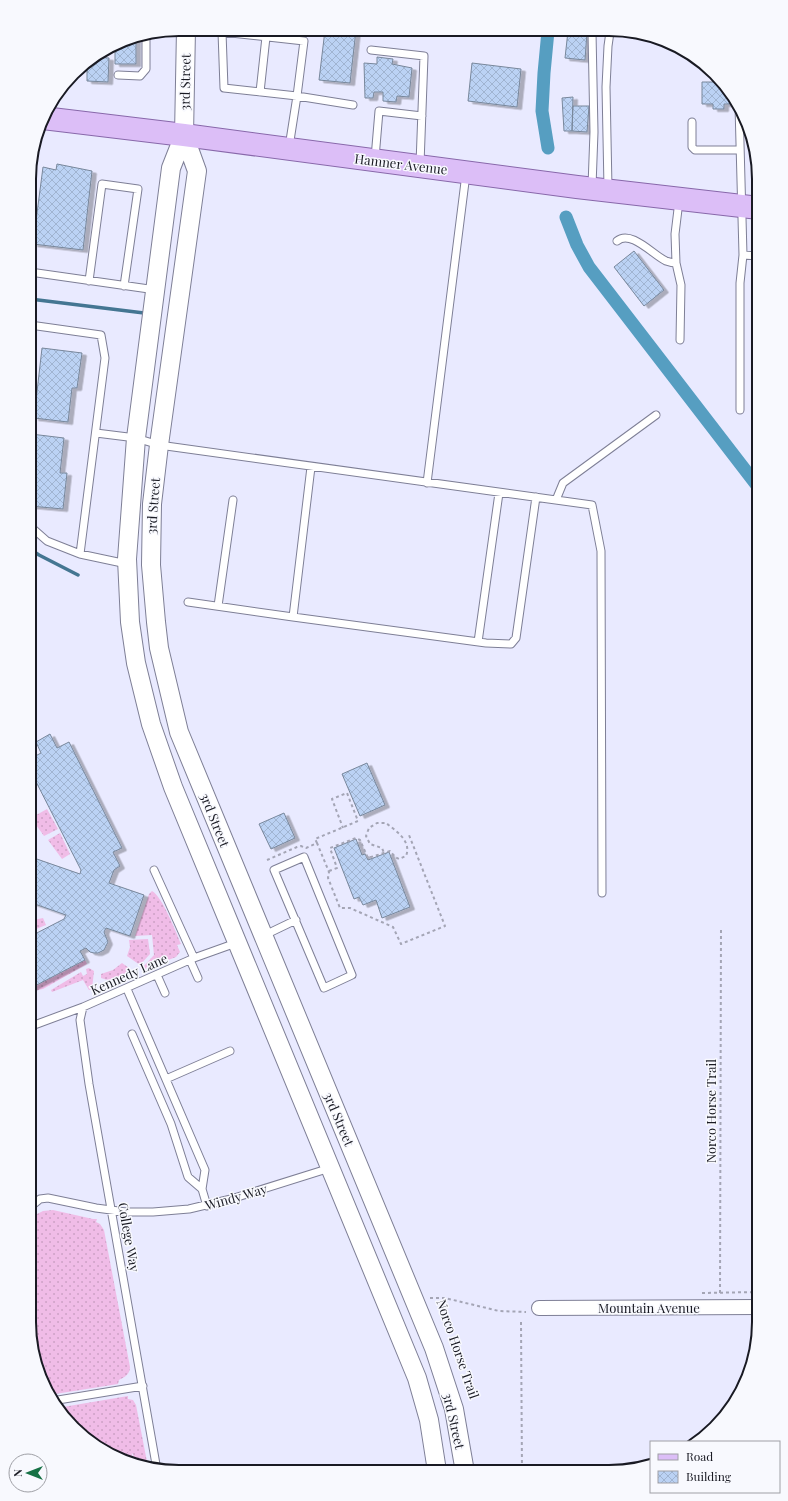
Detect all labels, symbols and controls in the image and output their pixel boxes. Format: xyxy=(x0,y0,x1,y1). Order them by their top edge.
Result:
street label: 3rd Street xyxy=(176,53,194,111)
street label: Hamner Avenue xyxy=(354,149,449,178)
street label: 3rd Street xyxy=(142,477,163,535)
street label: 3rd Street xyxy=(197,790,234,850)
street label: Kennedy Lane xyxy=(88,949,170,998)
street label: Norco Horse Trail xyxy=(702,1059,719,1163)
street label: 3rd Street xyxy=(320,1089,359,1149)
street label: Windy Way xyxy=(202,1179,269,1214)
street label: College Way xyxy=(115,1201,144,1273)
street label: Norco Horse Trail xyxy=(434,1297,484,1401)
street label: Mountain Avenue xyxy=(598,1299,700,1316)
street label: 3rd Street xyxy=(440,1391,469,1451)
legend xyxy=(650,1441,780,1493)
text: Road xyxy=(686,1448,713,1464)
north arrow xyxy=(8,1453,48,1493)
text: Building xyxy=(686,1468,732,1484)
text: N xyxy=(10,1469,25,1477)

